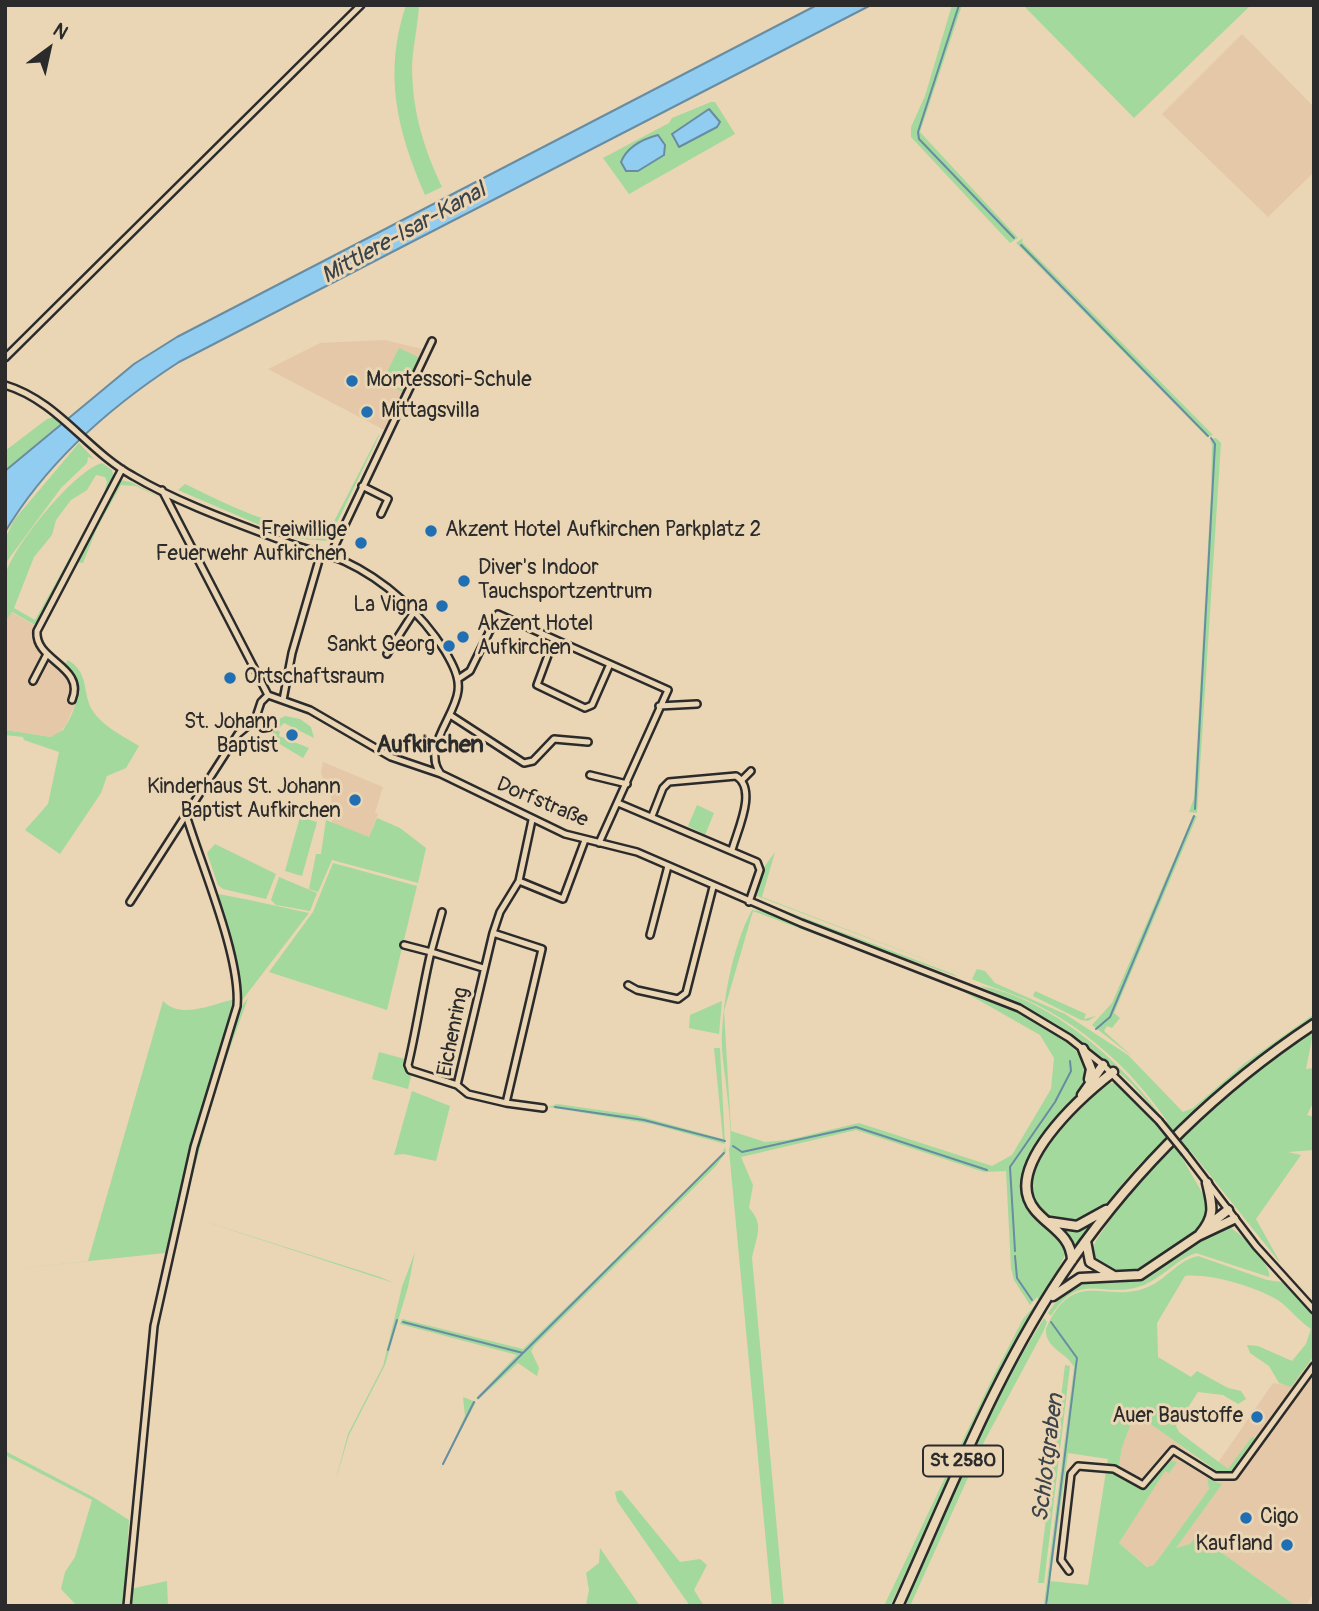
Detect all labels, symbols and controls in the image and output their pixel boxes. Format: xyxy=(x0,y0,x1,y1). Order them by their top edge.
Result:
north arrow xyxy=(14,14,84,84)
text: N xyxy=(49,18,72,45)
water label: Mittlere-Isar-Kanal xyxy=(317,177,491,291)
place label: Montessori-Schule xyxy=(366,368,532,394)
marker: Montessori-Schule xyxy=(344,373,360,389)
place label: Mittagsvilla xyxy=(381,399,479,425)
marker: Mittagsvilla xyxy=(359,404,375,420)
place label: Freiwillige Feuerwehr Aufkirchen xyxy=(156,518,347,568)
place label: Akzent Hotel Aufkirchen Parkplatz 2 xyxy=(445,518,761,544)
marker: Akzent Hotel Aufkirchen Parkplatz 2 xyxy=(423,523,439,539)
marker: Freiwillige Feuerwehr Aufkirchen xyxy=(353,535,369,551)
place label: Diver's Indoor Tauchsportzentrum xyxy=(478,556,652,606)
marker: Diver's Indoor Tauchsportzentrum xyxy=(456,573,472,589)
place label: La Vigna xyxy=(353,593,428,619)
marker: La Vigna xyxy=(434,598,450,614)
place label: Akzent Hotel Aufkirchen xyxy=(477,612,593,662)
marker: Akzent Hotel Aufkirchen xyxy=(455,629,471,645)
place label: Sankt Georg xyxy=(326,633,435,659)
marker: Sankt Georg xyxy=(441,638,457,654)
place label: Ortschaftsraum xyxy=(244,665,385,691)
marker: Ortschaftsraum xyxy=(222,670,238,686)
place label: St. Johann Baptist xyxy=(184,710,278,760)
marker: St. Johann Baptist xyxy=(284,727,300,743)
district label: Aufkirchen xyxy=(376,732,484,760)
street label: Dorfstraße xyxy=(492,772,592,834)
place label: Kinderhaus St. Johann Baptist Aufkirchen xyxy=(147,775,341,825)
marker: Kinderhaus St. Johann Baptist Aufkirchen xyxy=(347,792,363,808)
street label: Eichenring xyxy=(433,985,475,1079)
water label: Schlotgraben xyxy=(1027,1392,1071,1524)
place label: Auer Baustoffe xyxy=(1112,1404,1243,1430)
marker: Auer Baustoffe xyxy=(1249,1409,1265,1425)
road number: St 2580 xyxy=(923,1446,1003,1476)
place label: Cigo xyxy=(1260,1505,1299,1531)
marker: Cigo xyxy=(1238,1510,1254,1526)
place label: Kaufland xyxy=(1196,1532,1273,1558)
marker: Kaufland xyxy=(1279,1537,1295,1553)

